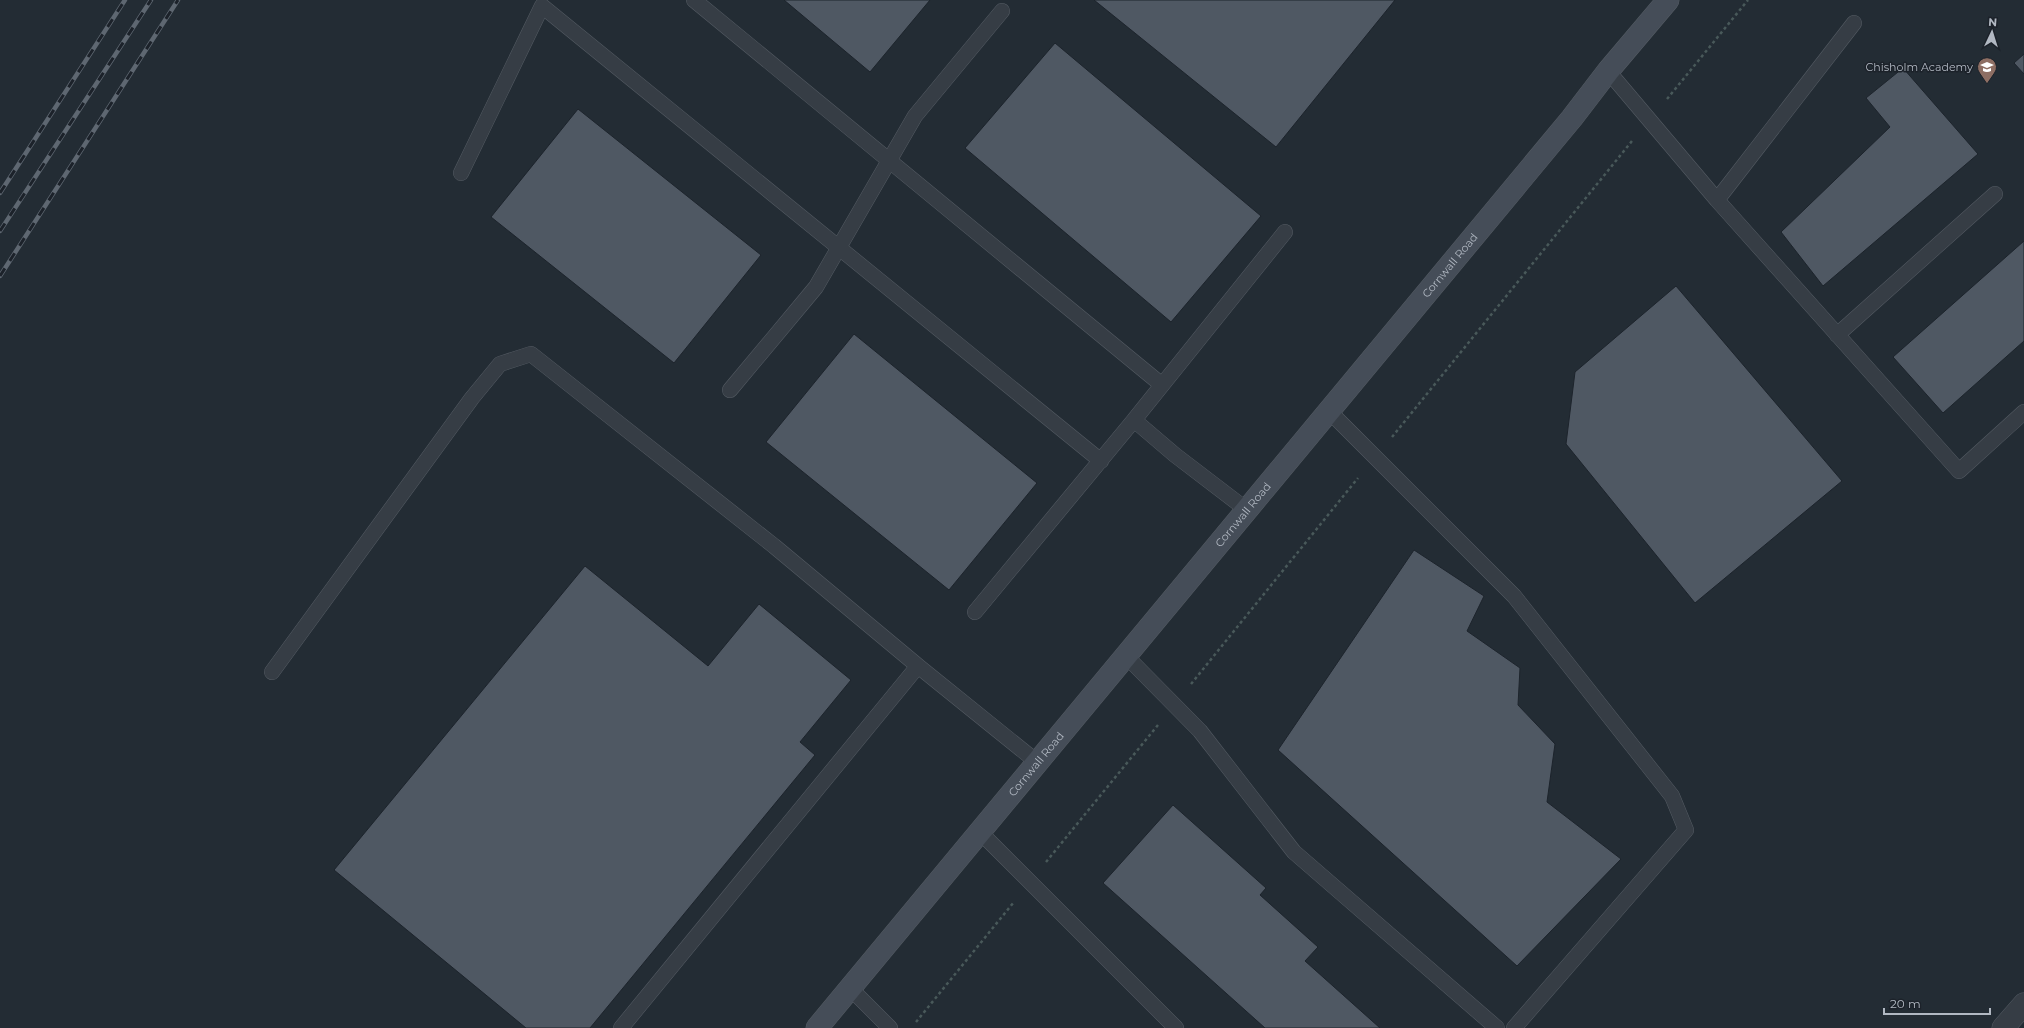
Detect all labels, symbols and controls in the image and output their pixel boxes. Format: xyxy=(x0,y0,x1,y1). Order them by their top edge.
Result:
north arrow xyxy=(1972,12,2012,52)
text: N xyxy=(1988,15,1998,29)
school or university icon: Chisholm Academy xyxy=(1976,56,1998,84)
place label: Chisholm Academy xyxy=(1866,60,1973,74)
street label: Cornwall Road xyxy=(1419,230,1481,300)
street label: Cornwall Road xyxy=(1212,480,1274,550)
street label: Cornwall Road xyxy=(1005,729,1067,799)
scale bar xyxy=(1884,990,1990,1016)
text: 20 m xyxy=(1890,996,1921,1011)

